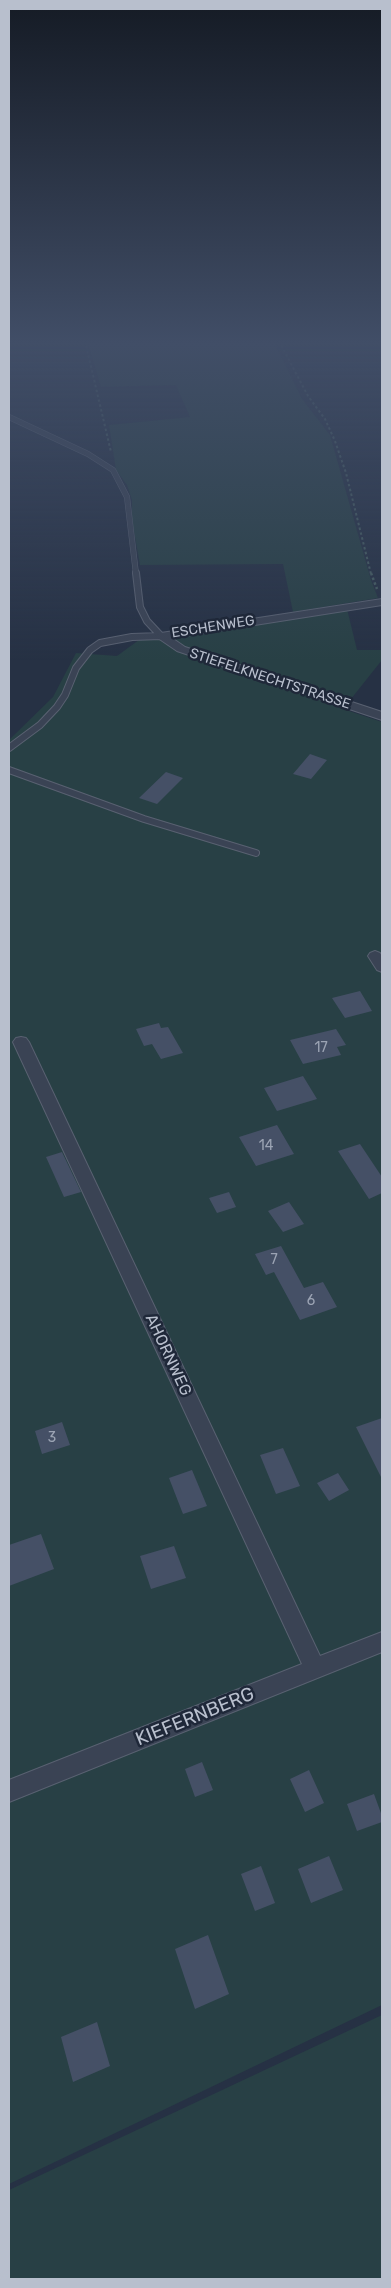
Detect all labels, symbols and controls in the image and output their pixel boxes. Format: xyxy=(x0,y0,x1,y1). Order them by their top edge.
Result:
street label: ESCHENWEG xyxy=(170,612,256,642)
street label: STIEFELKNECHTSTRASSE xyxy=(187,645,353,713)
house number: 17 xyxy=(314,1040,328,1056)
house number: 14 xyxy=(259,1138,273,1154)
house number: 7 xyxy=(270,1252,278,1268)
house number: 6 xyxy=(307,1293,315,1309)
street label: AHORNWEG xyxy=(141,1311,195,1399)
house number: 3 xyxy=(48,1430,56,1446)
street label: KIEFERNBERG xyxy=(132,1683,258,1751)

